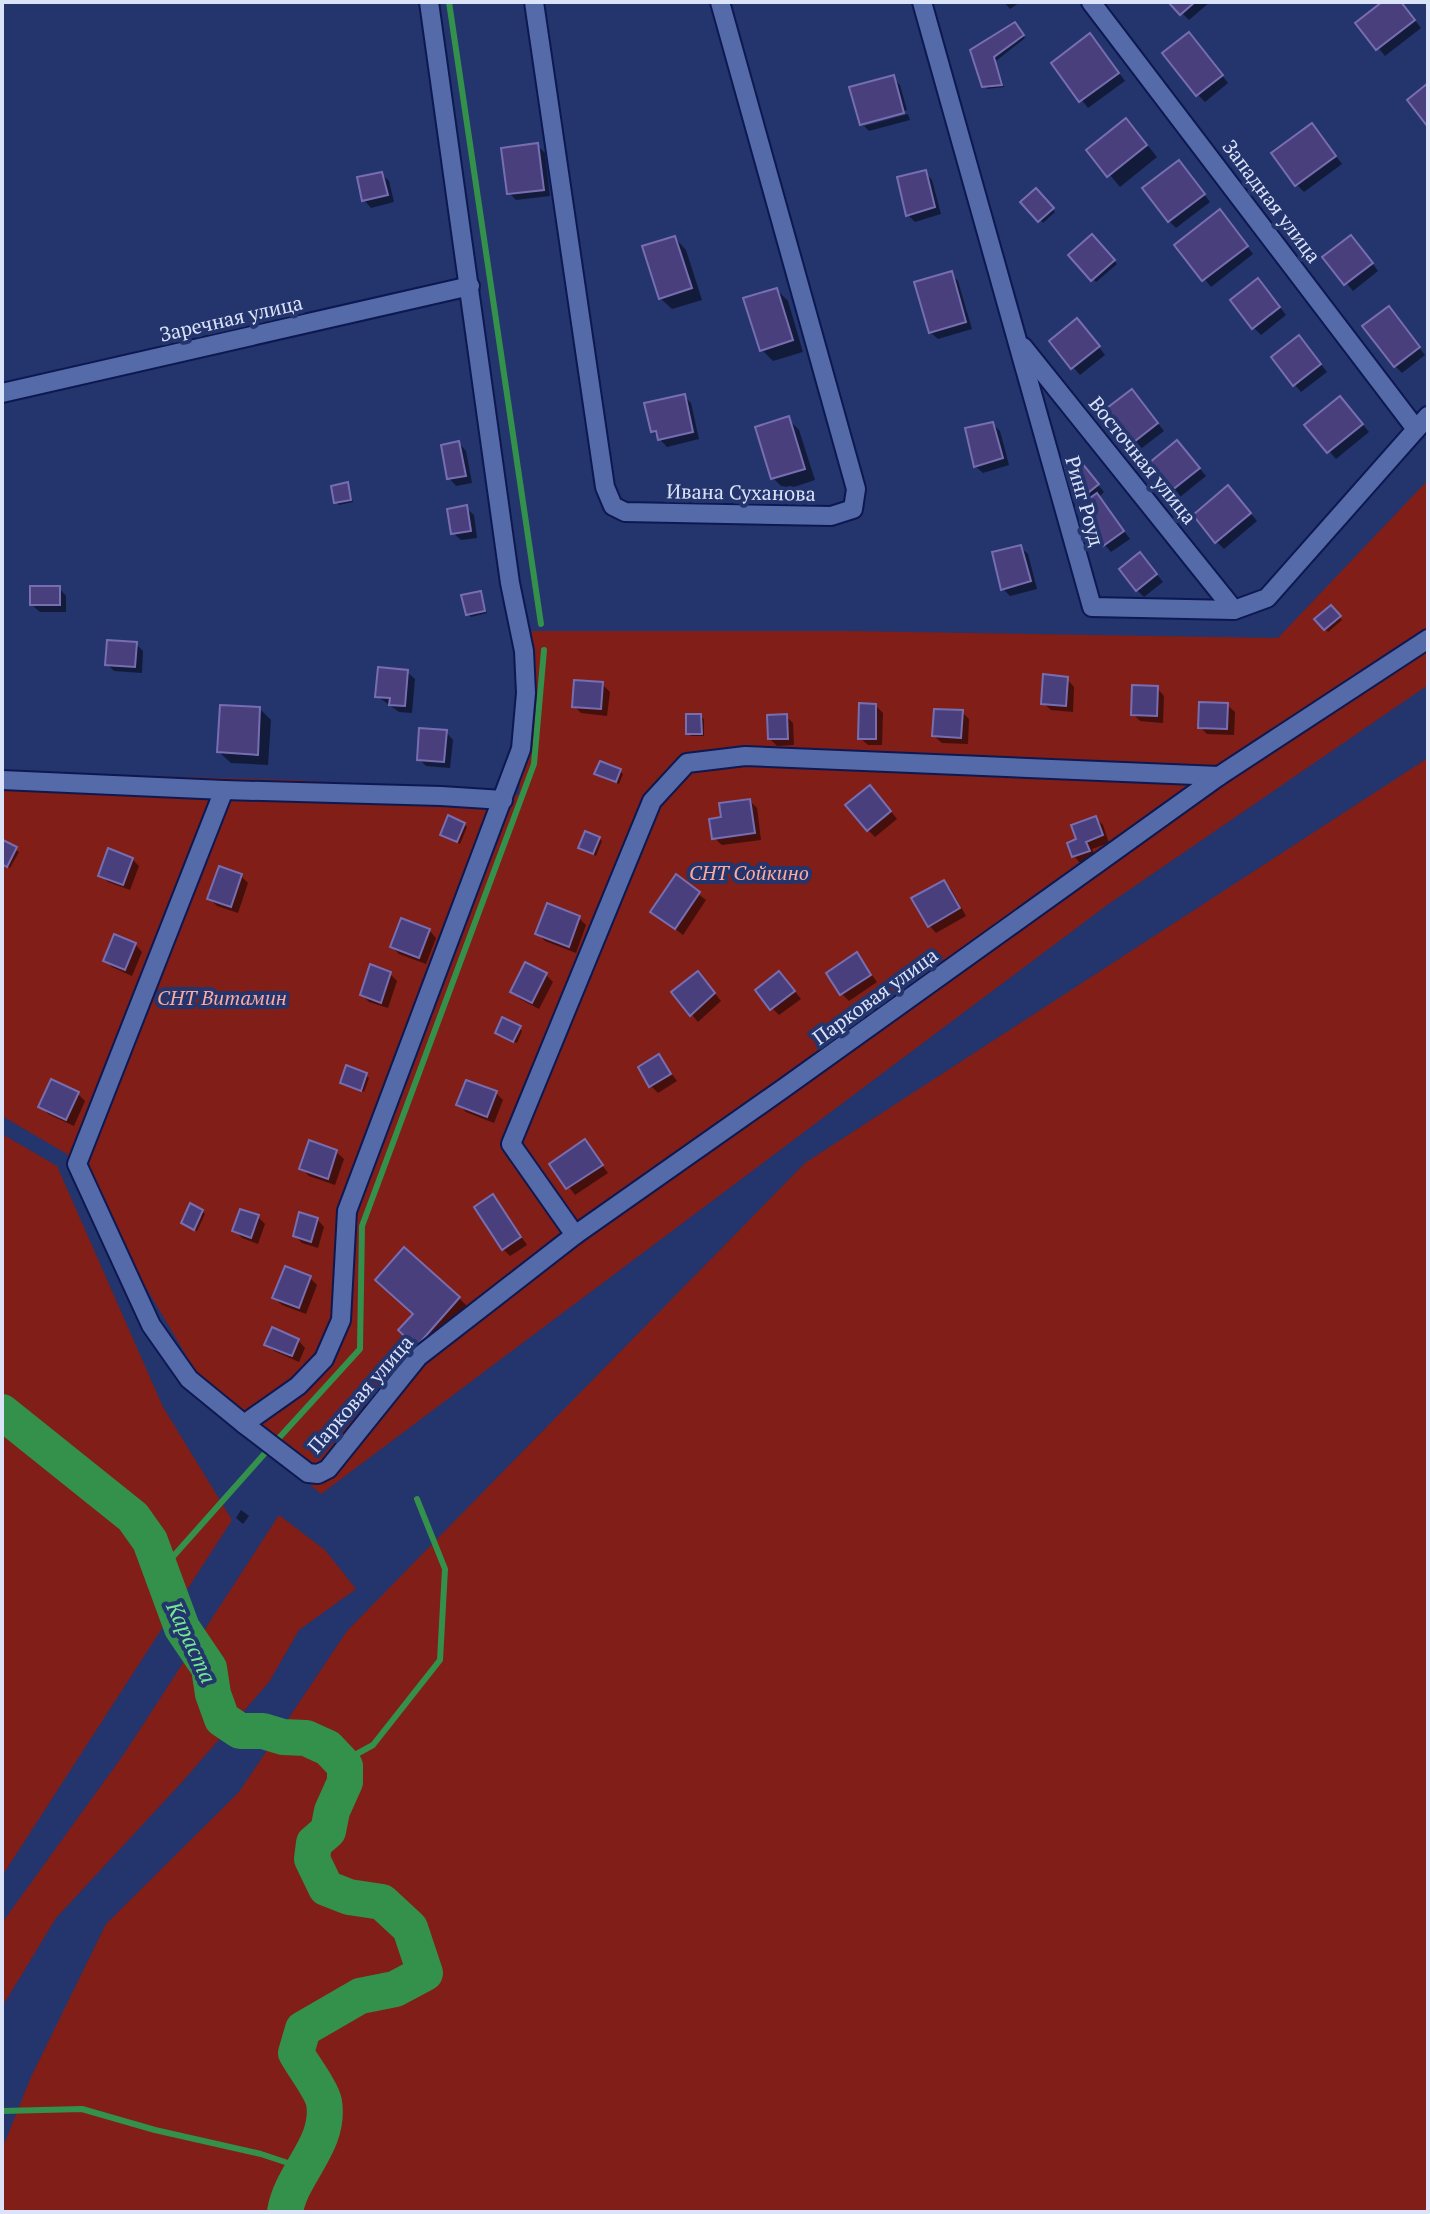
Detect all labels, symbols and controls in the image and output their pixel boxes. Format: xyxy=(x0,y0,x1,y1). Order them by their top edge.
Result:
street label: Западная улица xyxy=(1217,134,1327,268)
street label: Заречная улица xyxy=(157,288,305,348)
street label: Восточная улица xyxy=(1083,390,1203,530)
street label: Ринг Роуд xyxy=(1059,453,1111,549)
street label: Ивана Суханова xyxy=(666,477,816,507)
park label: СНТ Сойкино xyxy=(689,859,809,886)
street label: Парковая улица xyxy=(807,941,943,1051)
park label: СНТ Витамин xyxy=(157,984,287,1011)
street label: Парковая улица xyxy=(301,1329,419,1459)
water label: Караста xyxy=(160,1595,224,1688)

